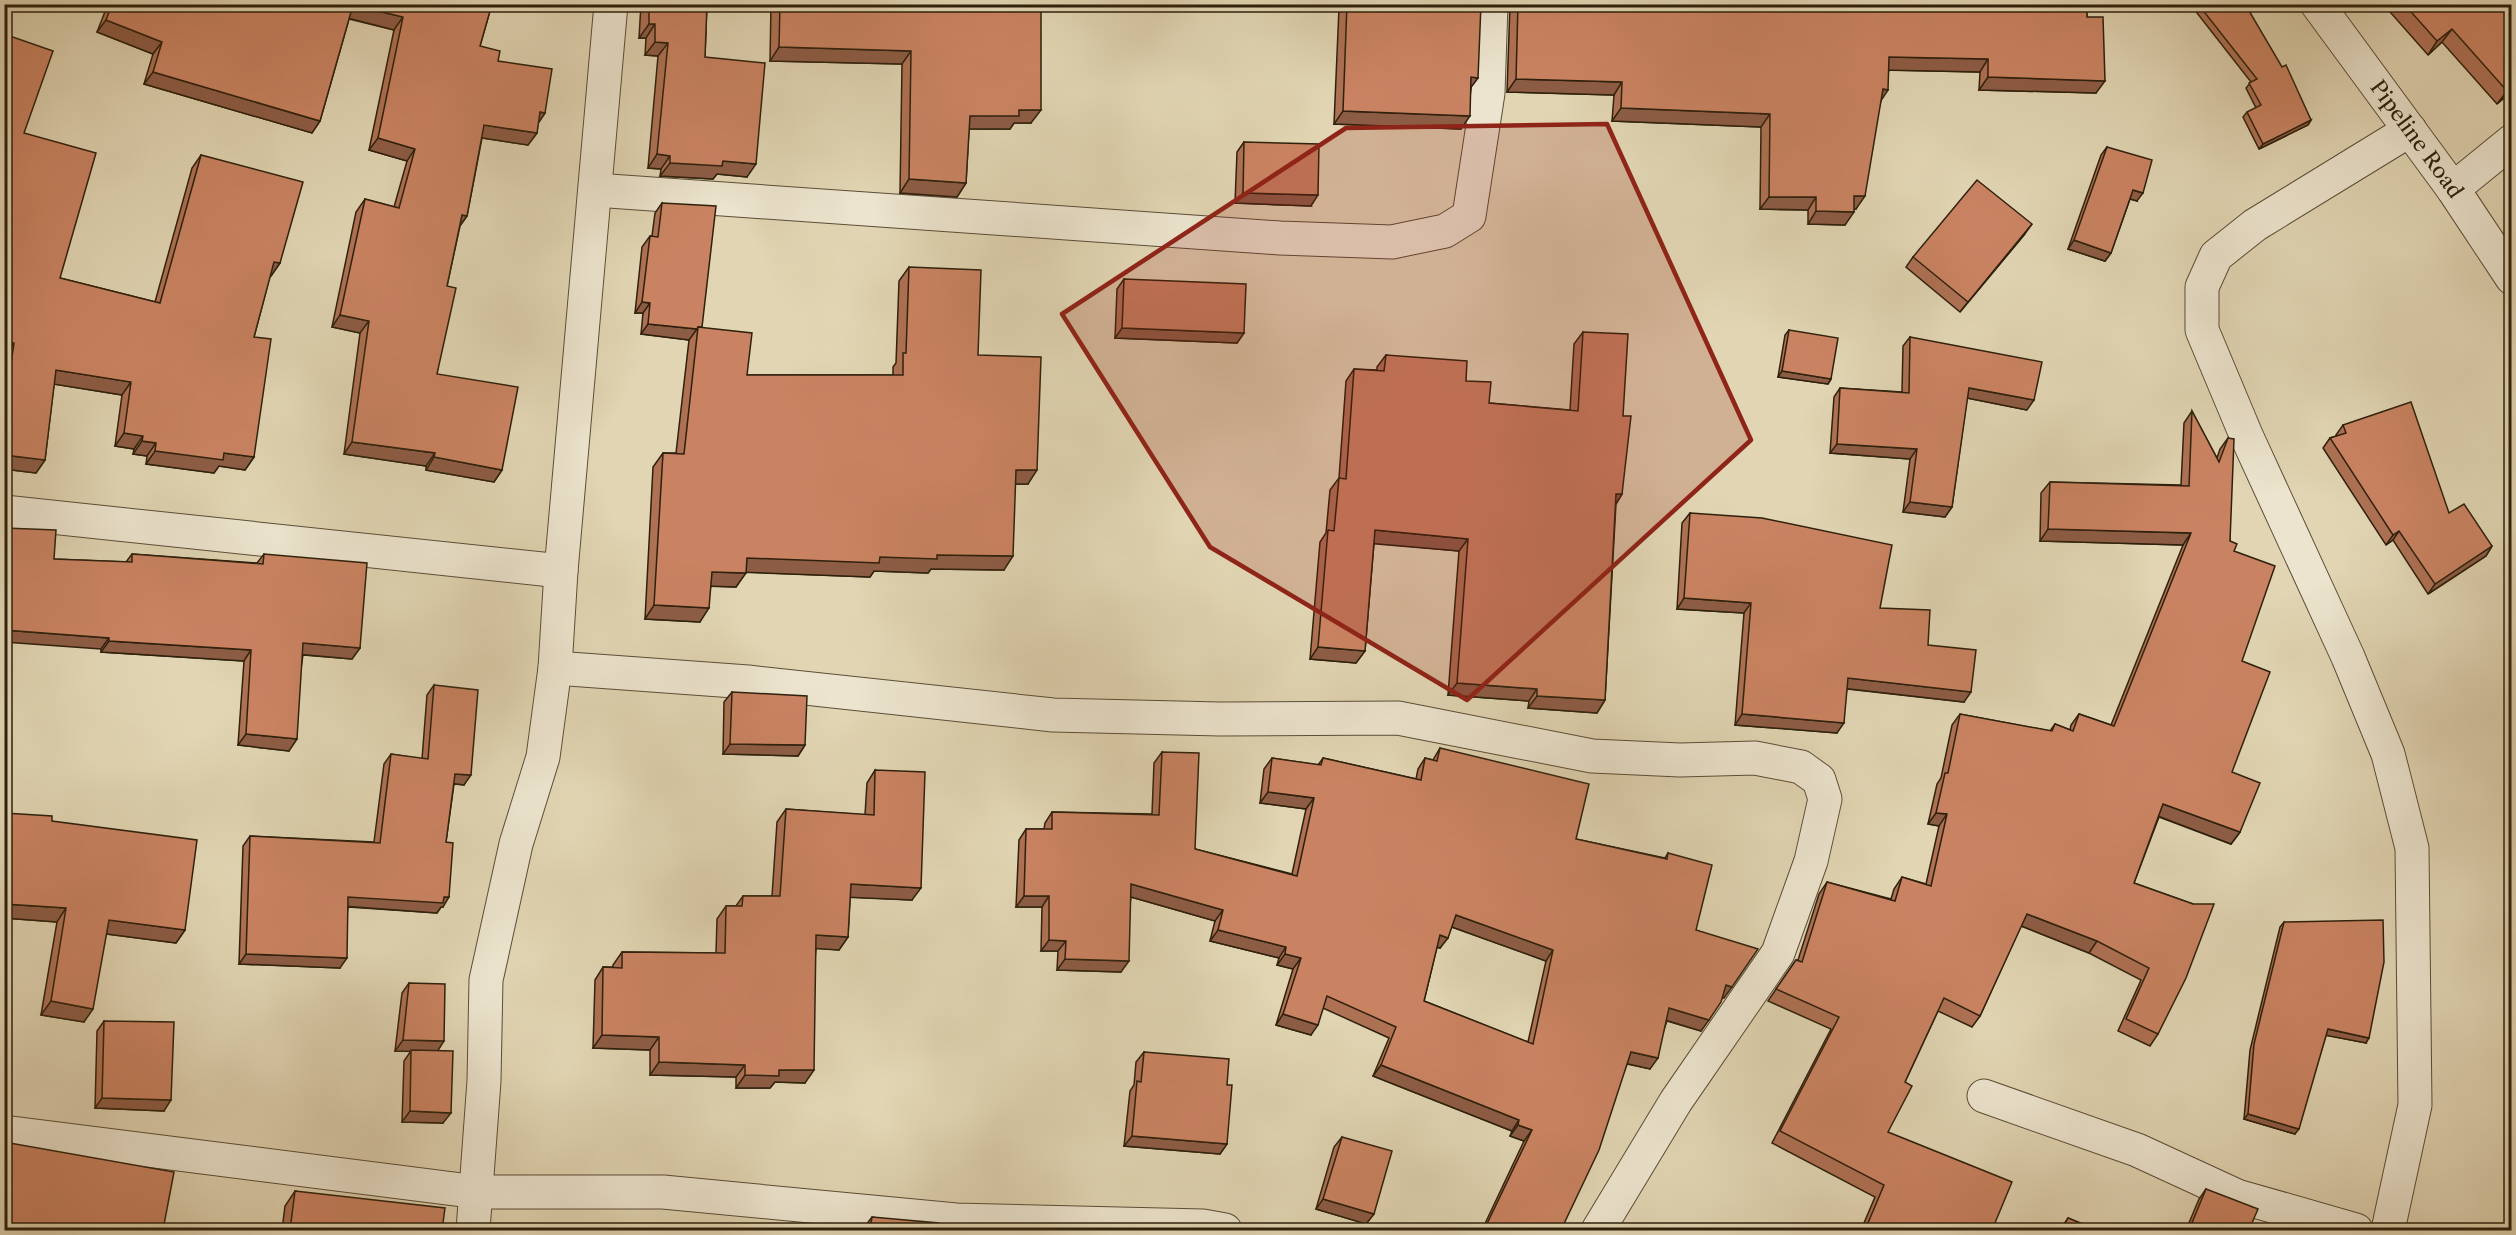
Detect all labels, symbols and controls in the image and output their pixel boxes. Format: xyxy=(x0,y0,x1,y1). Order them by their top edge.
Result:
street label: Pipeline Road xyxy=(2365,75,2469,203)

